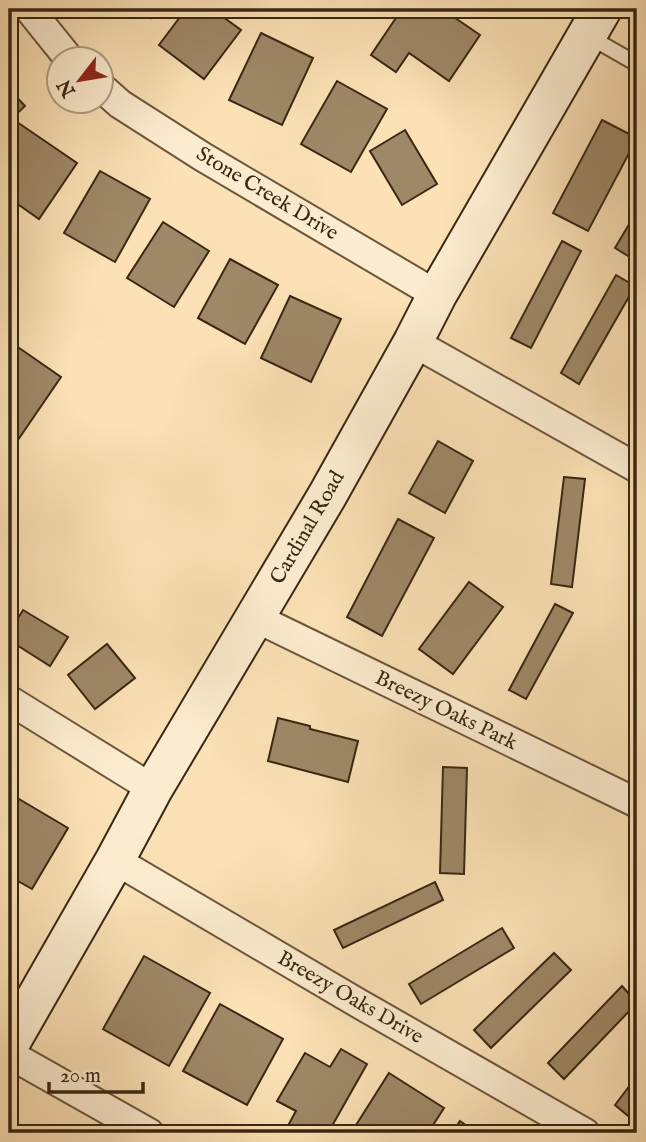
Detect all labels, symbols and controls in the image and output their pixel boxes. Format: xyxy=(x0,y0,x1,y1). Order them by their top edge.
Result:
north arrow xyxy=(46,46,116,116)
text: N xyxy=(52,74,82,102)
street label: Stone Creek Drive xyxy=(191,141,343,247)
street label: Cardinal Road xyxy=(265,466,352,590)
street label: Breezy Oaks Park xyxy=(370,665,522,757)
street label: Breezy Oaks Drive xyxy=(272,945,428,1051)
scale bar xyxy=(49,1051,144,1095)
text: 20 m xyxy=(60,1063,101,1090)

